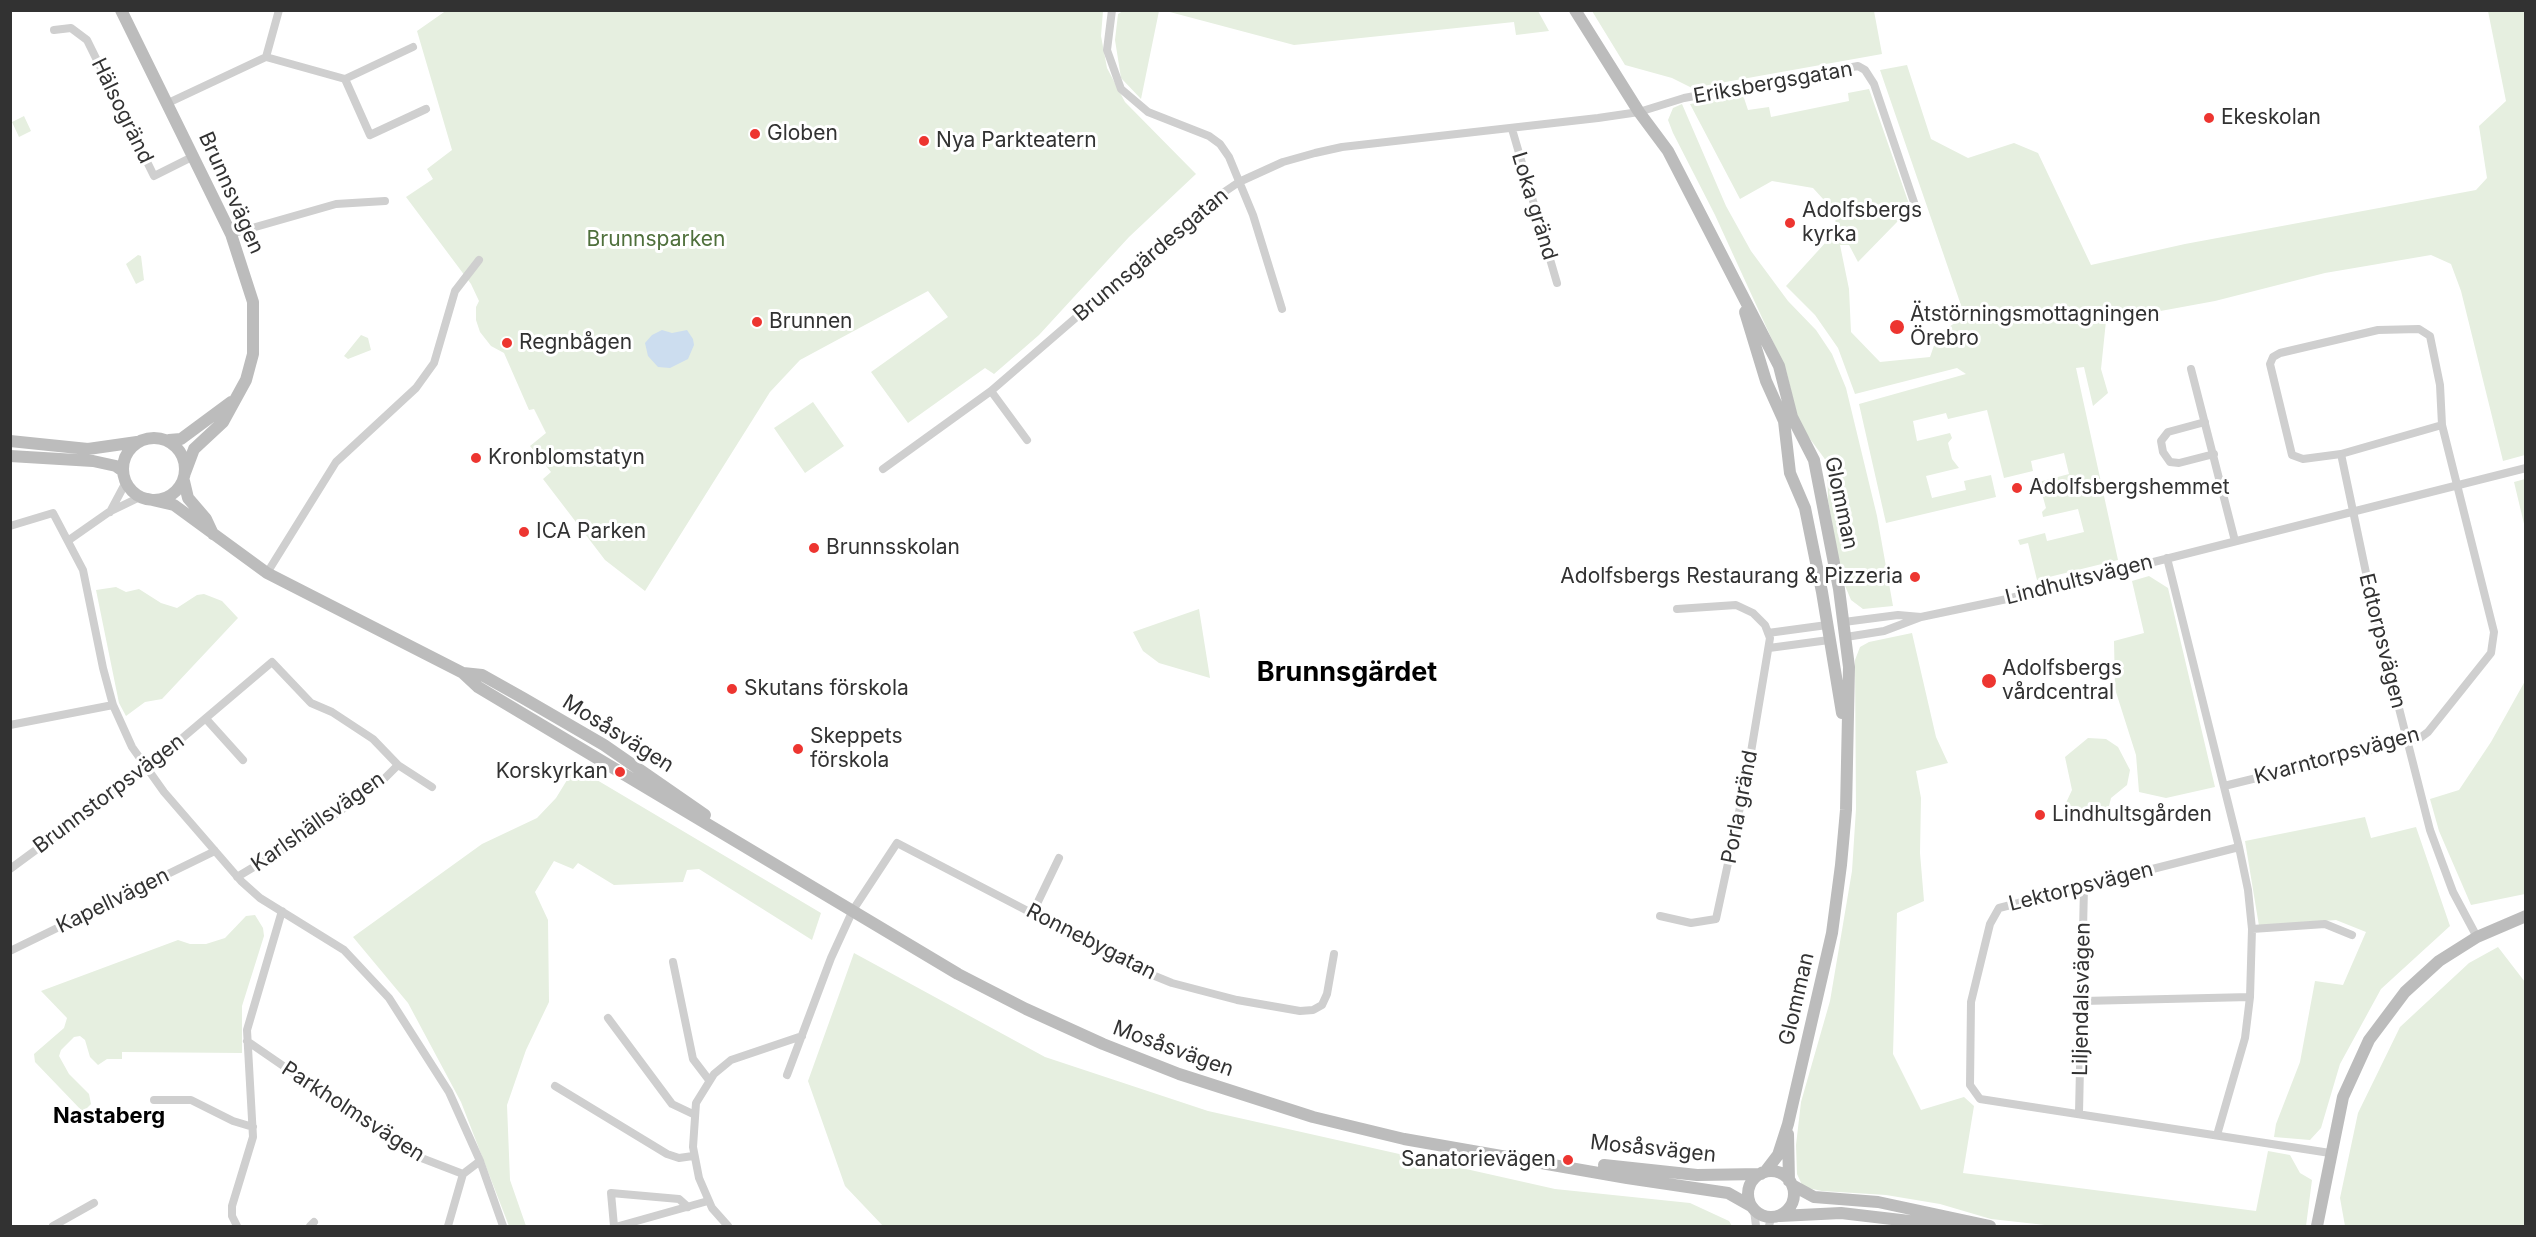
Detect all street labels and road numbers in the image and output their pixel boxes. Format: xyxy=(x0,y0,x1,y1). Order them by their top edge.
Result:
street label: Hälsogränd xyxy=(86,54,158,168)
street label: Eriksbergsgatan xyxy=(1692,57,1854,109)
street label: Brunnsvägen xyxy=(193,128,269,258)
street label: Loka gränd xyxy=(1506,149,1562,263)
street label: Brunnsgärdesgatan xyxy=(1069,183,1233,327)
street label: Glomman xyxy=(1819,454,1863,552)
street label: Lindhultsvägen xyxy=(2003,549,2155,611)
street label: Edtorpsvägen xyxy=(2353,571,2411,711)
street label: Mosåsvägen xyxy=(558,690,678,778)
street label: Kvarntorpsvägen xyxy=(2252,722,2422,790)
street label: Brunnstorpsvägen xyxy=(29,729,189,859)
street label: Porla gränd xyxy=(1717,748,1763,866)
street label: Karlshällsvägen xyxy=(247,767,389,877)
street label: Lektorpsvägen xyxy=(2006,857,2156,917)
street label: Kapellvägen xyxy=(53,863,173,939)
street label: Ronnebygatan xyxy=(1022,898,1160,986)
street label: Liljendalsvägen xyxy=(2068,922,2096,1076)
street label: Glomman xyxy=(1774,950,1820,1048)
street label: Mosåsvägen xyxy=(1109,1016,1237,1082)
street label: Parkholmsvägen xyxy=(277,1056,429,1168)
street label: Mosåsvägen xyxy=(1589,1130,1717,1168)

